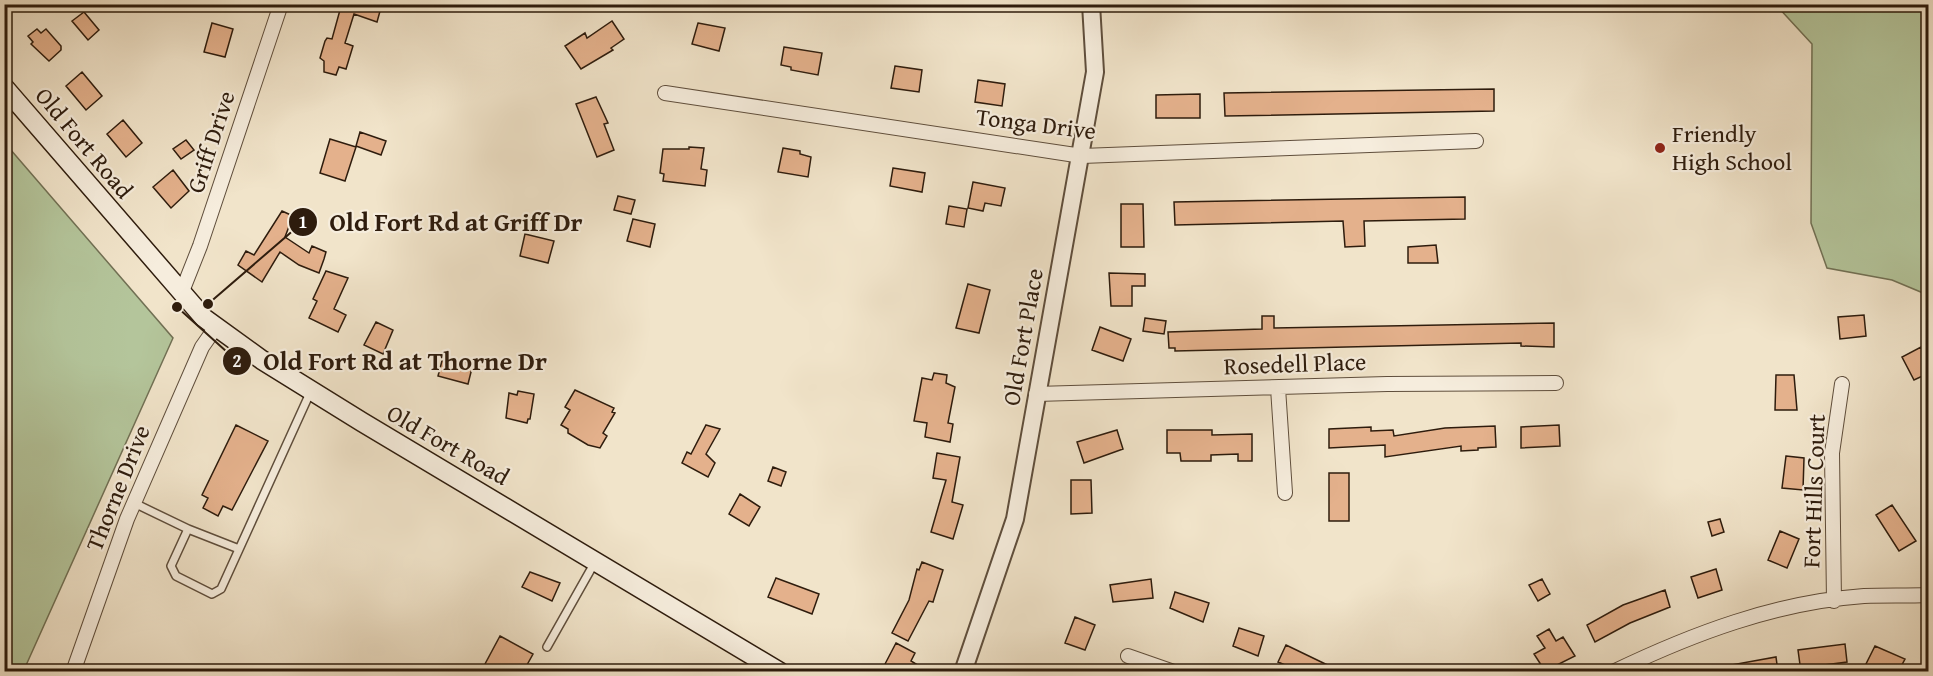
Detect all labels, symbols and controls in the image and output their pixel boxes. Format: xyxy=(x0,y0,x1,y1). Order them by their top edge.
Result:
street label: Old Fort Road xyxy=(27,79,142,206)
street label: Griff Drive xyxy=(178,86,243,197)
street label: Tonga Drive xyxy=(974,99,1098,148)
place label: Friendly High School xyxy=(1672,116,1792,179)
marker: Friendly High School xyxy=(1653,141,1667,155)
callout: Old Fort Rd at Griff Dr xyxy=(288,200,595,244)
text: Old Fort Rd at Griff Dr xyxy=(329,202,583,241)
text: 1 xyxy=(298,208,308,235)
street label: Old Fort Place xyxy=(993,265,1052,408)
callout: Old Fort Rd at Thorne Dr xyxy=(222,339,559,383)
text: Old Fort Rd at Thorne Dr xyxy=(263,341,547,380)
street label: Rosedell Place xyxy=(1223,344,1367,383)
text: 2 xyxy=(232,347,242,374)
street label: Old Fort Road xyxy=(380,395,516,494)
street label: Fort Hills Court xyxy=(1793,413,1834,569)
street label: Thorne Drive xyxy=(76,420,159,556)

